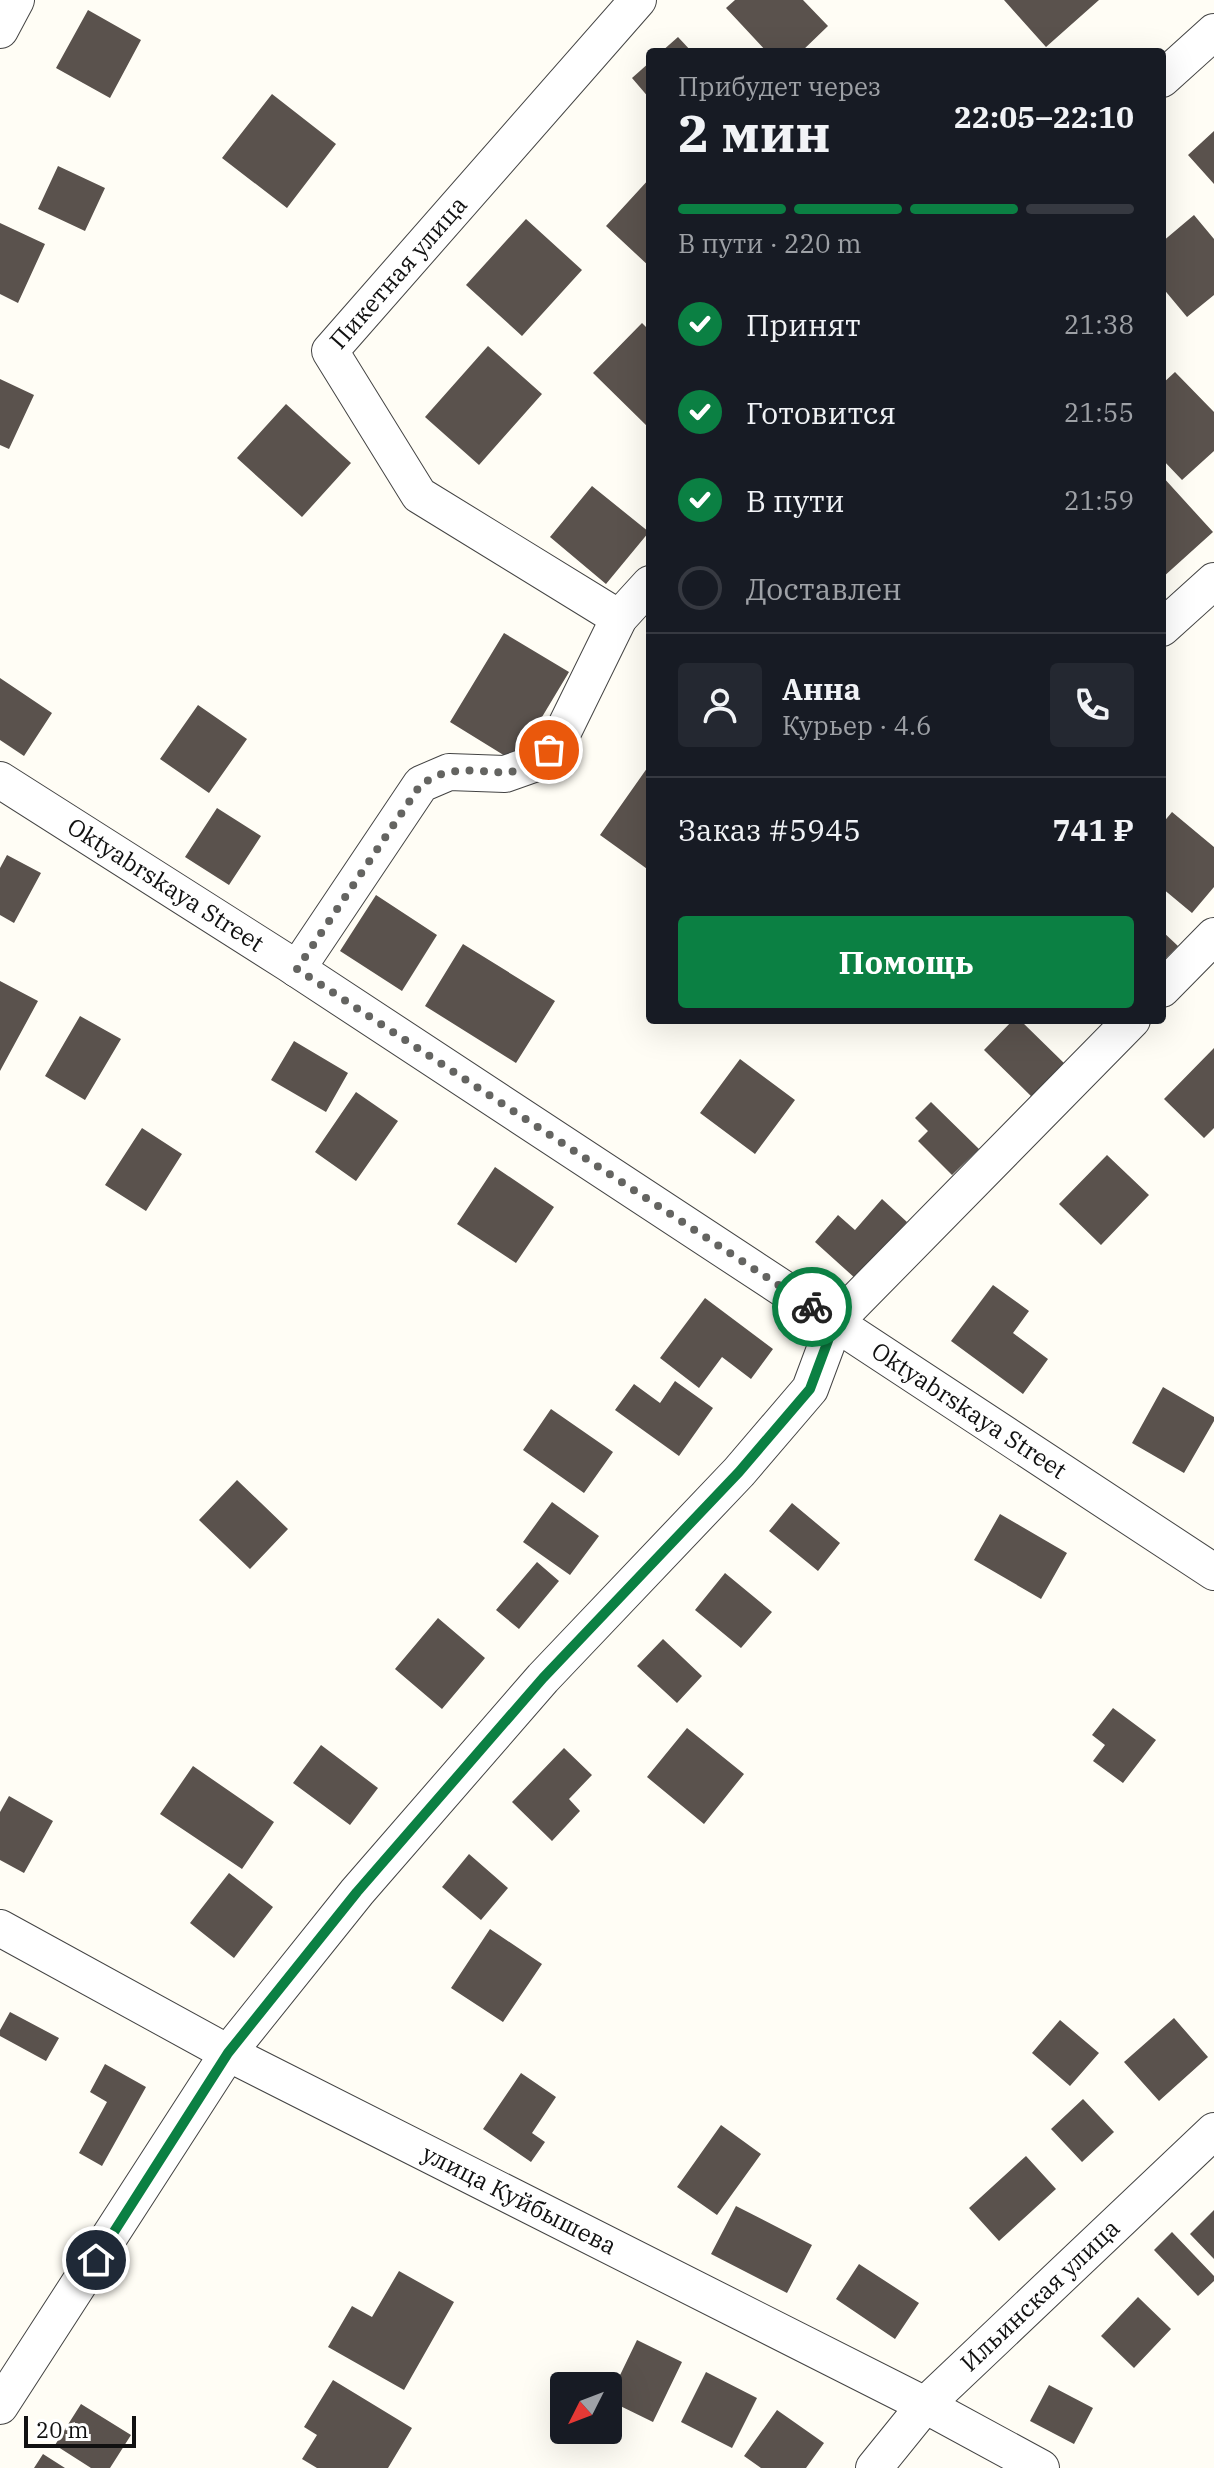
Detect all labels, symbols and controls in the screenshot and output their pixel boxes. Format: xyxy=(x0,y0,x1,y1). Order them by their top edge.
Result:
text: Прибудет через xyxy=(678,69,881,103)
text: 22:05–22:10 xyxy=(954,97,1134,136)
text: 2 мин xyxy=(678,99,831,166)
street label: Пикетная улица xyxy=(322,189,474,355)
text: В пути · 220 m xyxy=(678,226,862,260)
icon: check xyxy=(678,302,722,346)
text: Принят xyxy=(746,305,861,344)
text: 21:38 xyxy=(1064,307,1134,341)
icon: check xyxy=(678,390,722,434)
text: Готовится xyxy=(746,393,896,432)
text: 21:55 xyxy=(1064,395,1134,429)
icon: check xyxy=(678,478,722,522)
text: В пути xyxy=(746,481,845,520)
text: 21:59 xyxy=(1064,483,1134,517)
text: Доставлен xyxy=(746,569,902,608)
button: person xyxy=(678,663,762,747)
button: phone xyxy=(1050,663,1134,747)
text: Анна xyxy=(782,669,861,708)
text: Курьер · 4.6 xyxy=(782,708,932,742)
pin xyxy=(515,716,583,784)
icon: bag xyxy=(527,728,571,772)
street label: Oktyabrskaya Street xyxy=(62,810,270,959)
text: Заказ #5945 xyxy=(678,810,861,849)
text: 741 ₽ xyxy=(1053,810,1134,849)
button: Помощь xyxy=(678,916,1134,1008)
courier xyxy=(772,1267,852,1347)
icon: bike xyxy=(790,1285,834,1329)
street label: Oktyabrskaya Street xyxy=(866,1334,1073,1486)
street label: улица Куйбышева xyxy=(417,2137,622,2262)
street label: Ильинская улица xyxy=(953,2212,1126,2378)
pin xyxy=(62,2226,130,2294)
icon: home xyxy=(74,2238,118,2282)
north arrow xyxy=(550,2372,622,2444)
map controls xyxy=(550,2372,622,2444)
scale bar xyxy=(24,2412,136,2448)
text: 20 m xyxy=(36,2415,88,2444)

